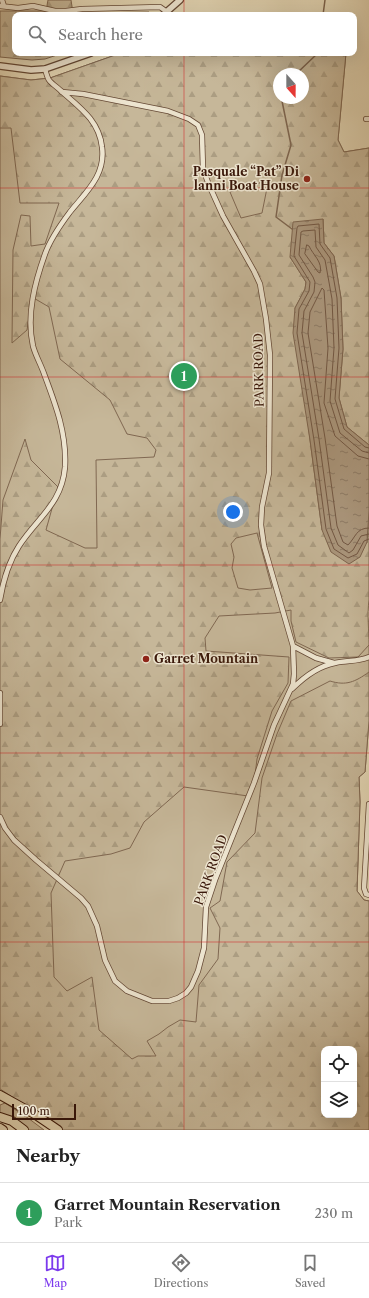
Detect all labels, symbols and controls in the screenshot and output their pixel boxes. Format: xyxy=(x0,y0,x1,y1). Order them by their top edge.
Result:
search box xyxy=(12,12,357,56)
icon: search xyxy=(26,23,48,45)
text: Search here xyxy=(58,25,143,44)
north arrow xyxy=(273,68,309,104)
place label: Pasquale “Pat” Di lanni Boat House xyxy=(193,164,300,193)
marker: Pasquale “Pat” Di lanni Boat House xyxy=(302,174,312,184)
street label: PARK ROAD xyxy=(250,333,267,407)
pin: 1 xyxy=(171,361,197,391)
your location xyxy=(223,502,243,522)
place label: Garret Mountain xyxy=(154,651,259,666)
marker: Garret Mountain xyxy=(141,654,151,664)
street label: PARK ROAD xyxy=(191,832,230,907)
map controls xyxy=(321,1046,357,1118)
button: locate xyxy=(321,1046,357,1082)
button: layers xyxy=(321,1082,357,1118)
scale bar xyxy=(12,1102,76,1121)
text: 100 m xyxy=(18,1104,50,1118)
text: Nearby xyxy=(16,1146,80,1166)
text: Garret Mountain Reservation xyxy=(54,1195,280,1214)
text: 1 xyxy=(26,1205,32,1221)
text: 230 m xyxy=(315,1205,353,1221)
text: Park xyxy=(54,1214,82,1230)
tab: Map xyxy=(43,1252,67,1290)
tab: Directions xyxy=(154,1252,208,1290)
tab: Saved xyxy=(295,1252,326,1290)

